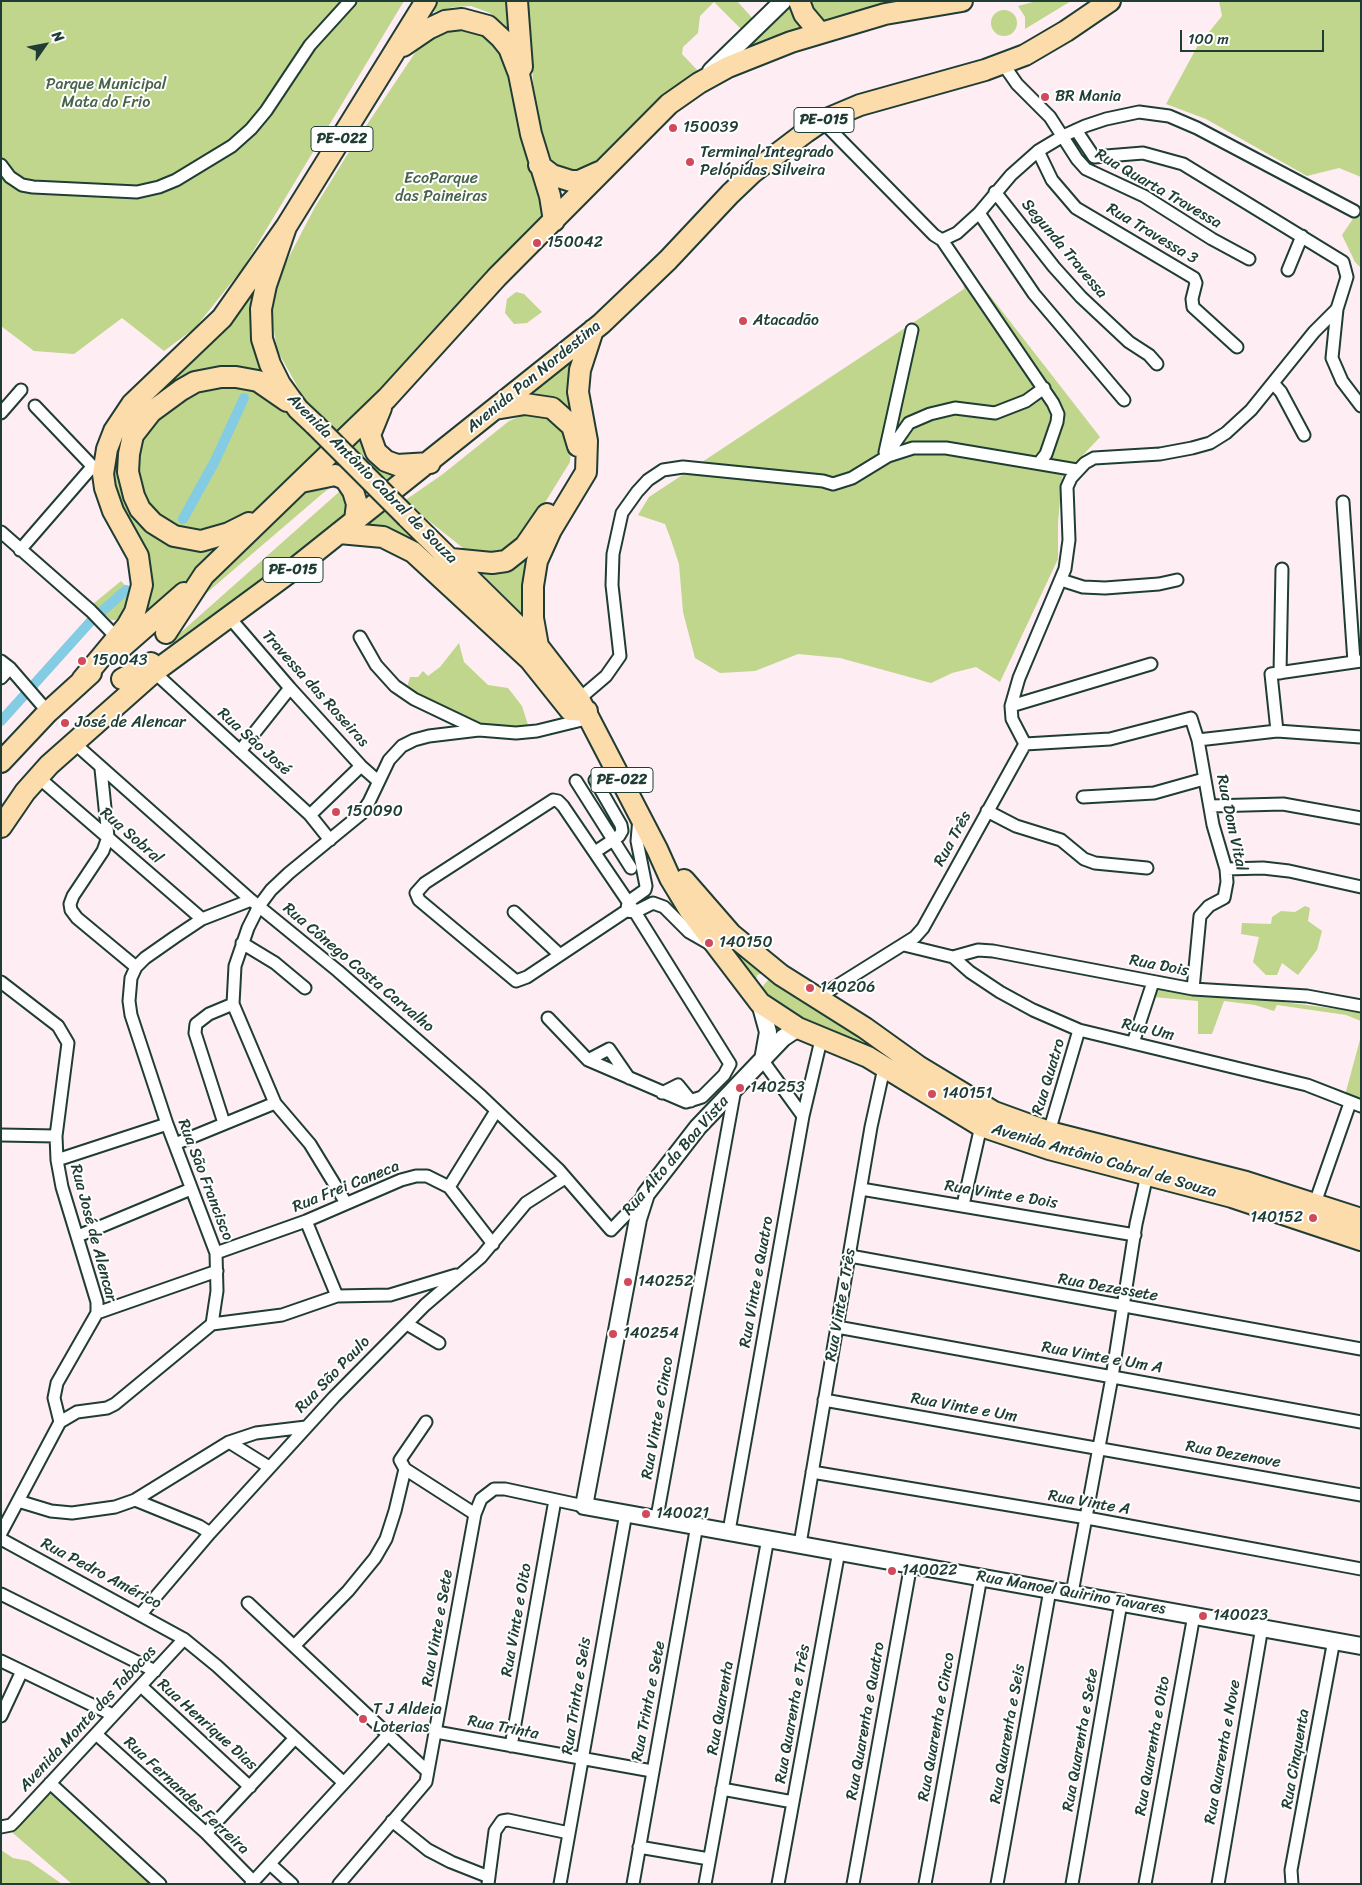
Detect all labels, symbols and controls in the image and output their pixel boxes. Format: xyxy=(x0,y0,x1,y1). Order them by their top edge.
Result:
north arrow xyxy=(20,20,70,70)
scale bar xyxy=(1182,20,1326,52)
text: N xyxy=(45,26,71,47)
text: 100 m xyxy=(1188,26,1229,52)
park label: Parque Municipal Mata do Frio xyxy=(46,75,166,113)
place label: BR Mania xyxy=(1055,87,1121,107)
marker: BR Mania xyxy=(1039,91,1051,103)
road number: PE-015 xyxy=(794,108,854,132)
place label: 150039 xyxy=(683,118,738,138)
marker: 150039 xyxy=(667,122,679,134)
road number: PE-022 xyxy=(311,126,373,152)
place label: Terminal Integrado Pelópidas Silveira xyxy=(700,143,834,181)
street label: Rua Quarta Travessa xyxy=(1091,145,1225,233)
marker: Terminal Integrado Pelópidas Silveira xyxy=(684,156,696,168)
park label: EcoParque das Paineiras xyxy=(395,169,487,207)
street label: Segunda Travessa xyxy=(1017,195,1111,303)
street label: Rua Travessa 3 xyxy=(1103,199,1201,269)
place label: 150042 xyxy=(547,233,603,253)
marker: 150042 xyxy=(531,237,543,249)
place label: Atacadão xyxy=(753,311,819,331)
marker: Atacadão xyxy=(737,315,749,327)
street label: Avenida Pan Nordestina xyxy=(463,317,605,437)
street label: Avenida Antônio Cabral de Souza xyxy=(283,390,461,568)
road number: PE-015 xyxy=(263,558,323,582)
street label: Travessa das Roseiras xyxy=(257,627,373,751)
place label: 150043 xyxy=(92,651,148,671)
marker: 150043 xyxy=(76,655,88,667)
street label: Rua São José xyxy=(213,704,295,780)
place label: José de Alencar xyxy=(75,713,186,733)
marker: José de Alencar xyxy=(59,717,71,729)
road number: PE-022 xyxy=(591,768,653,792)
street label: Rua Dom Vital xyxy=(1211,773,1251,873)
place label: 150090 xyxy=(346,802,403,822)
street label: Rua Sobral xyxy=(96,804,166,868)
marker: 150090 xyxy=(330,806,342,818)
street label: Rua Três xyxy=(930,808,976,870)
street label: Rua Cônego Costa Carvalho xyxy=(279,899,437,1037)
place label: 140150 xyxy=(719,933,773,953)
marker: 140150 xyxy=(703,937,715,949)
street label: Rua Dois xyxy=(1128,951,1190,981)
place label: 140206 xyxy=(820,978,875,998)
marker: 140206 xyxy=(804,982,816,994)
street label: Rua Um xyxy=(1120,1015,1176,1045)
street label: Rua Quatro xyxy=(1028,1036,1070,1118)
place label: 140253 xyxy=(750,1078,805,1098)
marker: 140253 xyxy=(734,1082,746,1094)
place label: 140151 xyxy=(942,1084,992,1104)
marker: 140151 xyxy=(926,1088,938,1100)
street label: Rua Alto da Boa Vista xyxy=(619,1092,733,1220)
street label: Rua São Francisco xyxy=(173,1117,237,1243)
street label: Avenida Antônio Cabral de Souza xyxy=(989,1120,1219,1202)
street label: Rua Frei Caneca xyxy=(290,1157,402,1217)
street label: Rua José de Alencar xyxy=(65,1162,121,1304)
street label: Rua Vinte e Dois xyxy=(943,1177,1059,1213)
place label: 140152 xyxy=(1250,1208,1303,1228)
marker: 140152 xyxy=(1307,1212,1319,1224)
street label: Rua Vinte e Quatro xyxy=(736,1215,778,1349)
street label: Rua Vinte e Três xyxy=(822,1247,860,1363)
street label: Rua Dezessete xyxy=(1057,1270,1159,1306)
place label: 140252 xyxy=(638,1272,693,1292)
marker: 140252 xyxy=(622,1276,634,1288)
place label: 140254 xyxy=(623,1324,679,1344)
marker: 140254 xyxy=(607,1328,619,1340)
street label: Rua São Paulo xyxy=(291,1332,375,1418)
street label: Rua Vinte e Um A xyxy=(1040,1338,1164,1378)
street label: Rua Vinte e Cinco xyxy=(638,1355,678,1481)
street label: Rua Vinte e Um xyxy=(909,1389,1019,1427)
street label: Rua Dezenove xyxy=(1184,1437,1282,1473)
street label: Rua Vinte A xyxy=(1047,1486,1131,1520)
place label: 140021 xyxy=(656,1504,709,1524)
marker: 140021 xyxy=(640,1508,652,1520)
street label: Rua Pedro Américo xyxy=(37,1534,165,1614)
place label: 140022 xyxy=(902,1561,958,1581)
street label: Rua Vinte e Oito xyxy=(498,1562,536,1678)
marker: 140022 xyxy=(886,1565,898,1577)
street label: Rua Manoel Quirino Tavares xyxy=(975,1567,1167,1619)
street label: Rua Vinte e Sete xyxy=(418,1568,458,1688)
place label: 140023 xyxy=(1213,1606,1268,1626)
marker: 140023 xyxy=(1197,1610,1209,1622)
street label: Rua Trinta e Seis xyxy=(558,1636,596,1756)
street label: Rua Trinta e Sete xyxy=(628,1639,670,1763)
street label: Rua Quarenta e Quatro xyxy=(843,1641,889,1801)
street label: Avenida Monte das Tabocas xyxy=(16,1642,160,1796)
street label: Rua Quarenta e Três xyxy=(771,1643,815,1785)
street label: Rua Quarenta e Cinco xyxy=(914,1651,960,1803)
street label: Rua Quarenta xyxy=(703,1660,739,1756)
street label: Rua Quarenta e Seis xyxy=(986,1663,1030,1805)
street label: Rua Quarenta e Sete xyxy=(1059,1667,1103,1813)
street label: Rua Henrique Dias xyxy=(153,1675,261,1775)
street label: Rua Quarenta e Oito xyxy=(1131,1675,1175,1817)
street label: Rua Quarenta e Nove xyxy=(1201,1678,1245,1826)
place label: T J Aldeia Loterias xyxy=(373,1700,442,1738)
street label: Rua Cinquenta xyxy=(1278,1707,1314,1811)
street label: Rua Trinta xyxy=(466,1712,540,1744)
marker: T J Aldeia Loterias xyxy=(357,1713,369,1725)
street label: Rua Fernandes Ferreira xyxy=(119,1733,253,1859)

